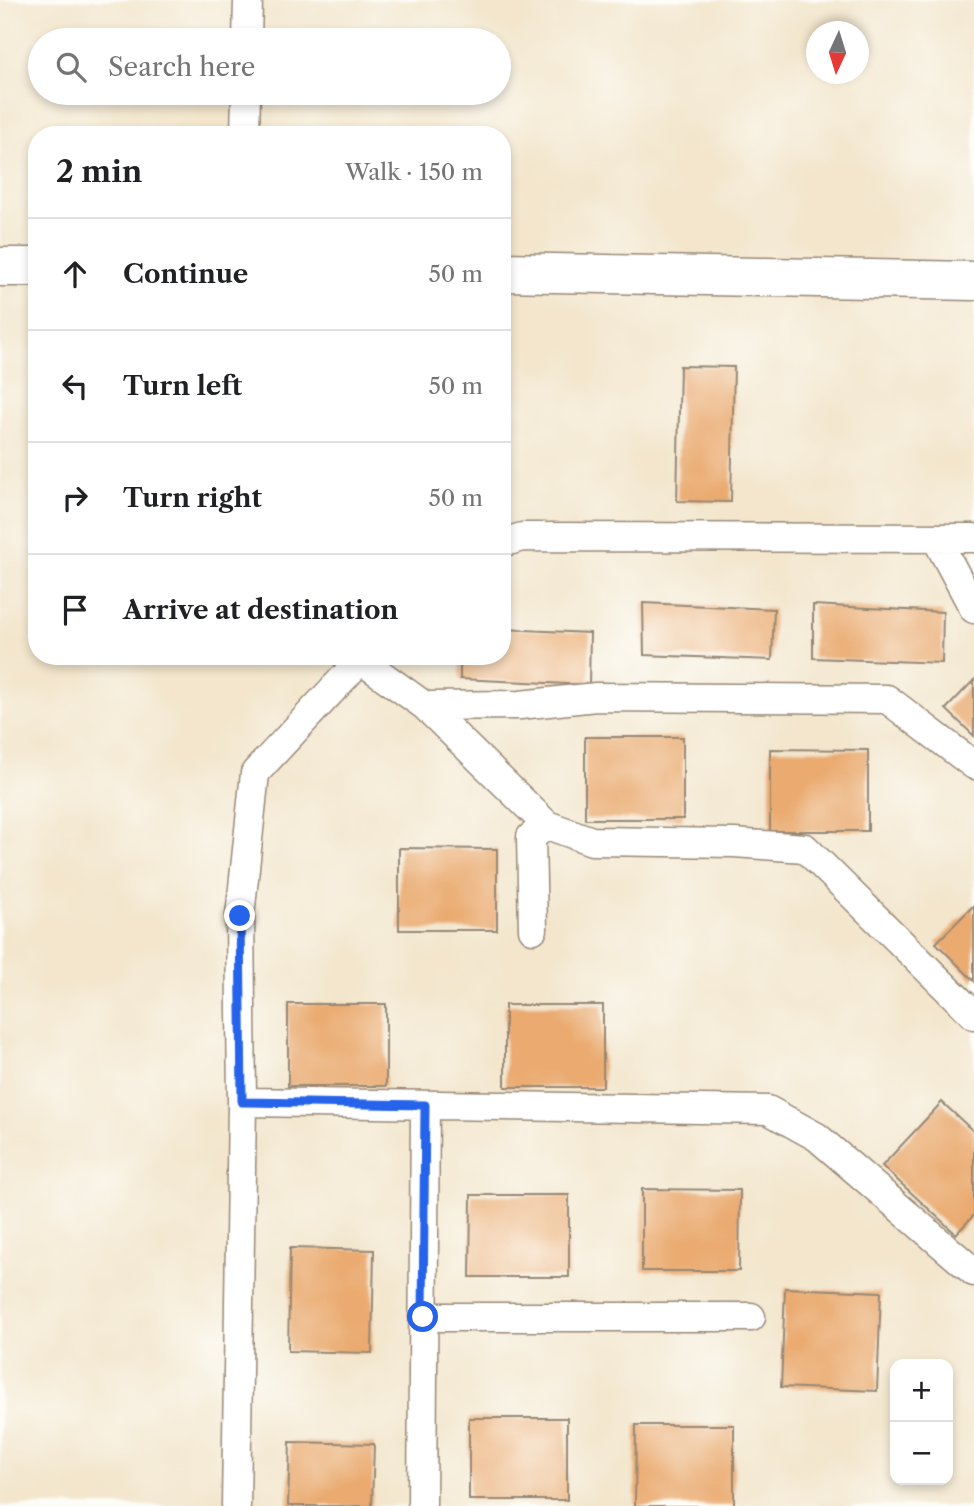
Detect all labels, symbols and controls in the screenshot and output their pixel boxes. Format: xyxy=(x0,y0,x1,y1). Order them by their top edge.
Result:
north arrow xyxy=(806,21,869,84)
search box xyxy=(28,28,511,105)
icon: search xyxy=(52,48,90,86)
text: Search here xyxy=(108,51,255,83)
text: 2 min xyxy=(56,153,142,190)
text: Walk · 150 m xyxy=(345,158,483,186)
icon: ahead xyxy=(56,255,94,293)
text: Continue xyxy=(123,258,248,290)
text: 50 m xyxy=(428,260,483,288)
icon: left xyxy=(56,367,94,405)
text: Turn left xyxy=(123,370,242,402)
text: 50 m xyxy=(428,372,483,400)
icon: right xyxy=(56,479,94,517)
text: Turn right xyxy=(123,482,262,514)
text: 50 m xyxy=(428,484,483,512)
icon: arrive xyxy=(56,591,94,629)
text: Arrive at destination xyxy=(123,594,398,626)
route end xyxy=(224,900,255,931)
route start xyxy=(407,1301,438,1332)
map controls xyxy=(890,1359,953,1485)
button: + xyxy=(890,1359,953,1422)
button: − xyxy=(890,1422,953,1485)

